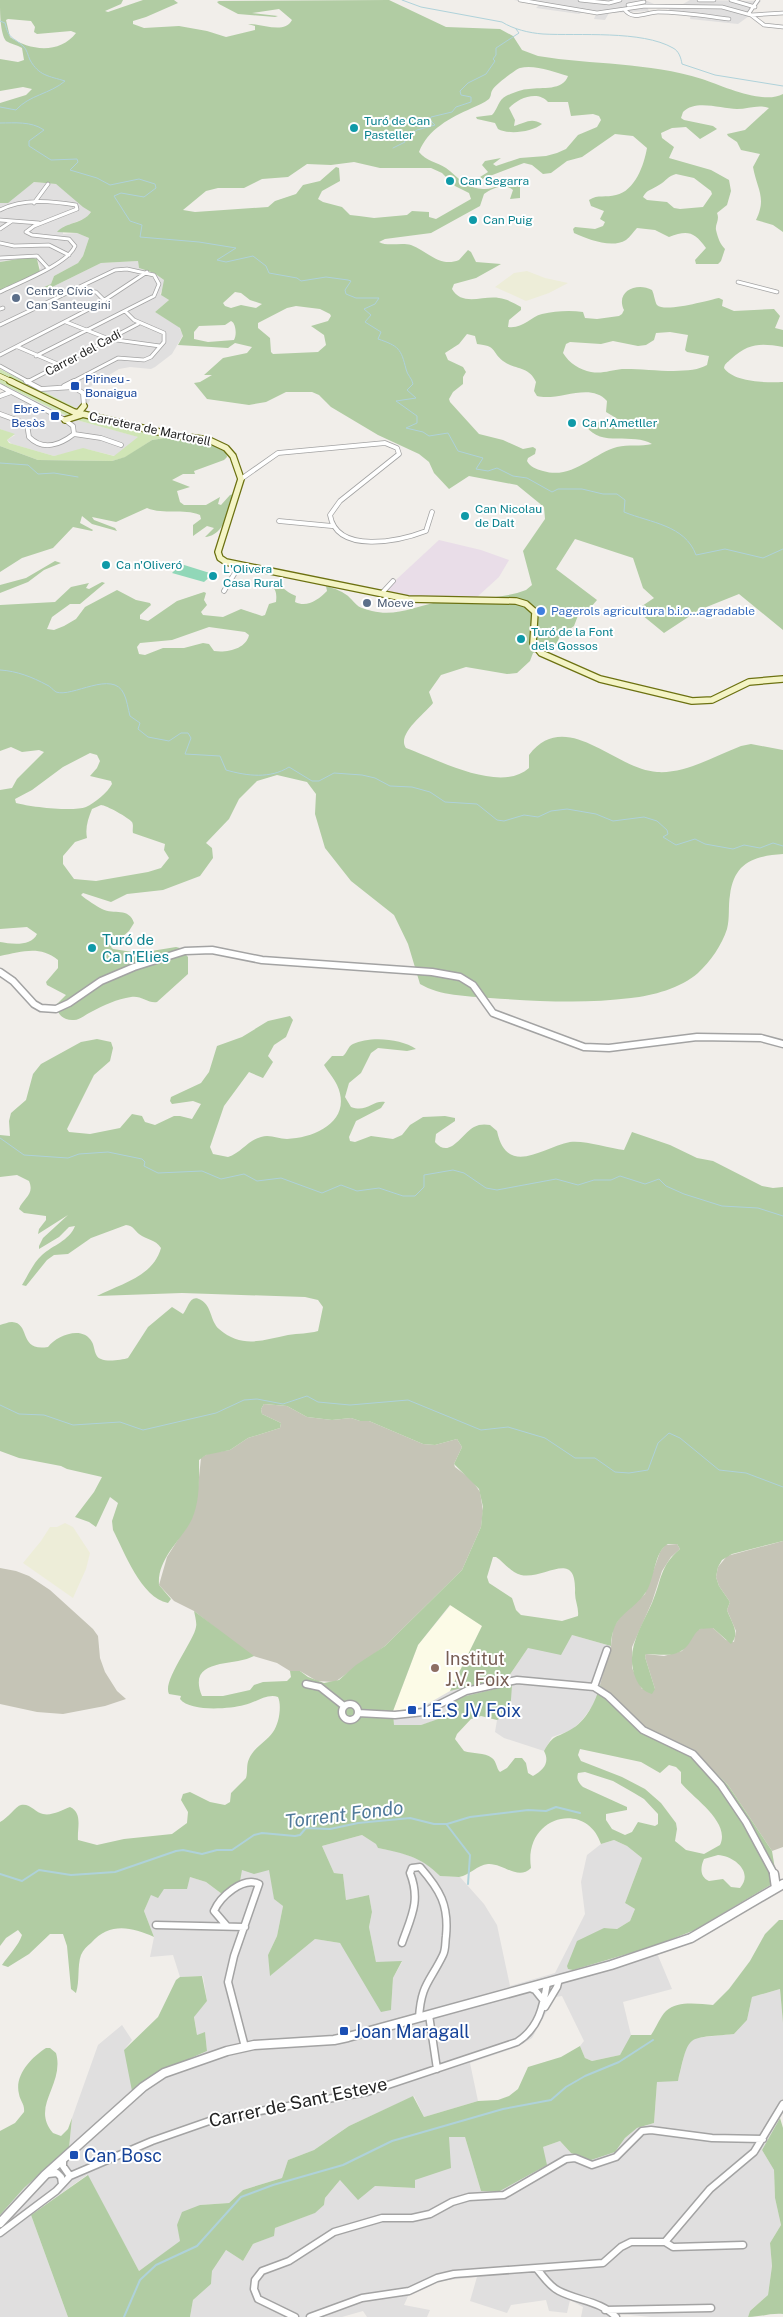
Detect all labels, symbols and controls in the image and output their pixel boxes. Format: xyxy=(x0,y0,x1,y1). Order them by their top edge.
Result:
place label: Turó de Can Pasteller xyxy=(364,114,430,142)
marker: Turó de Can Pasteller xyxy=(348,122,360,134)
place label: Can Segarra xyxy=(460,174,529,188)
marker: Can Segarra xyxy=(444,175,456,187)
place label: Can Puig xyxy=(483,213,533,227)
marker: Can Puig xyxy=(467,214,479,226)
place label: Centre Cívic Can Santeugini xyxy=(26,284,111,312)
marker: Centre Cívic Can Santeugini xyxy=(10,292,22,304)
street label: Carrer del Cadí xyxy=(43,327,124,379)
place label: Pirineu - Bonaigua xyxy=(85,372,137,400)
marker: Pirineu - Bonaigua xyxy=(69,380,81,392)
place label: Ebre - Besòs xyxy=(11,402,45,430)
street label: Carretera de Martorell xyxy=(88,409,213,449)
marker: Ebre - Besòs xyxy=(49,410,61,422)
place label: Ca n'Ametller xyxy=(582,416,658,430)
marker: Ca n'Ametller xyxy=(566,417,578,429)
place label: Can Nicolau de Dalt xyxy=(475,502,542,530)
marker: Can Nicolau de Dalt xyxy=(459,510,471,522)
place label: Ca n'Oliveró xyxy=(116,558,183,572)
marker: Ca n'Oliveró xyxy=(100,559,112,571)
place label: L'Olivera Casa Rural xyxy=(223,562,284,590)
marker: L'Olivera Casa Rural xyxy=(207,570,219,582)
place label: Moeve xyxy=(377,596,414,610)
marker: Moeve xyxy=(361,597,373,609)
place label: Pagerols agricultura b.i.o...agradable xyxy=(551,604,755,618)
marker: Pagerols agricultura b.i.o...agradable xyxy=(535,605,547,617)
place label: Turó de la Font dels Gossos xyxy=(531,625,614,653)
marker: Turó de la Font dels Gossos xyxy=(515,633,527,645)
place label: Turó de Ca n'Elies xyxy=(102,931,169,965)
marker: Turó de Ca n'Elies xyxy=(86,942,98,954)
place label: Institut J.V. Foix xyxy=(445,1648,510,1690)
marker: Institut J.V. Foix xyxy=(429,1662,441,1674)
place label: I.E.S JV Foix xyxy=(422,1700,521,1721)
marker: I.E.S JV Foix xyxy=(406,1704,418,1716)
water label: Torrent Fondo xyxy=(284,1796,404,1832)
place label: Joan Maragall xyxy=(354,2021,470,2042)
marker: Joan Maragall xyxy=(338,2025,350,2037)
street label: Carrer de Sant Esteve xyxy=(207,2073,389,2131)
place label: Can Bosc xyxy=(84,2145,162,2166)
marker: Can Bosc xyxy=(68,2149,80,2161)

